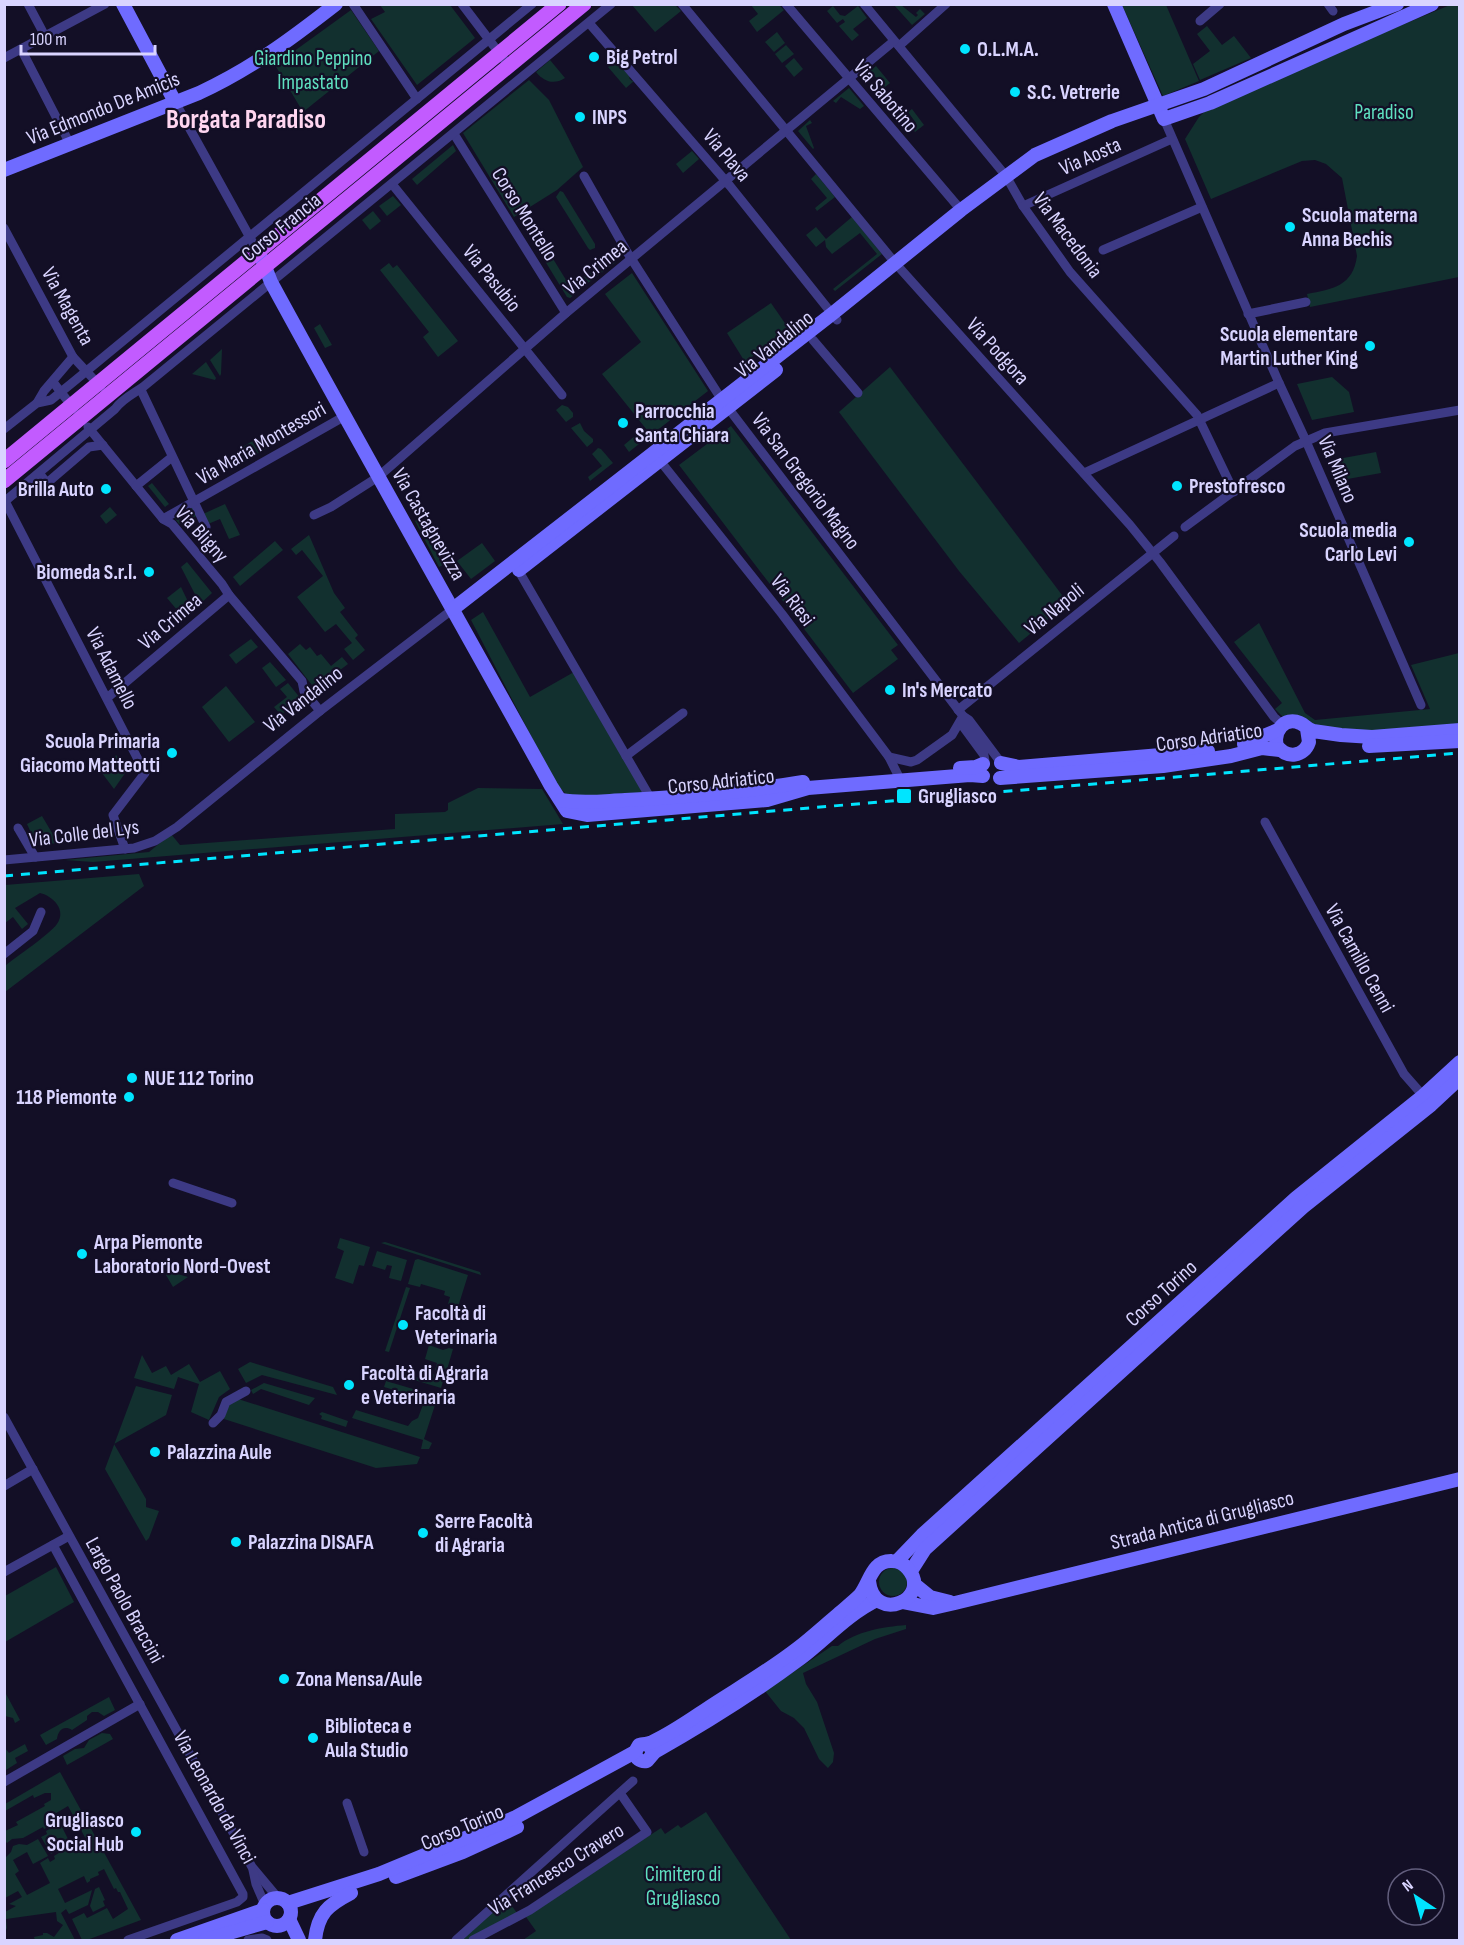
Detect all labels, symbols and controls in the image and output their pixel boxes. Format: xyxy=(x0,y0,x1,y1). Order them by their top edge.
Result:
scale bar xyxy=(21,18,154,56)
text: 100 m xyxy=(30,29,67,50)
place label: O.L.M.A. xyxy=(977,37,1039,62)
marker: O.L.M.A. xyxy=(958,42,972,56)
place label: Big Petrol xyxy=(606,45,677,70)
park label: Giardino Peppino Impastato xyxy=(254,46,372,95)
marker: Big Petrol xyxy=(587,50,601,64)
street label: Via Sabotino xyxy=(848,55,923,138)
street label: Via Edmondo De Amicis xyxy=(23,66,183,151)
place label: S.C. Vetrerie xyxy=(1027,80,1120,105)
marker: S.C. Vetrerie xyxy=(1008,85,1022,99)
park label: Paradiso xyxy=(1354,100,1414,125)
district label: Borgata Paradiso xyxy=(166,104,326,136)
place label: INPS xyxy=(592,105,627,130)
marker: INPS xyxy=(573,110,587,124)
street label: Via Plava xyxy=(697,124,756,187)
street label: Via Aosta xyxy=(1056,132,1125,181)
street label: Corso Montello xyxy=(486,163,563,266)
street label: Corso Francia xyxy=(236,188,326,267)
street label: Via Macedonia xyxy=(1027,188,1108,283)
place label: Scuola materna Anna Bechis xyxy=(1301,203,1418,252)
marker: Scuola materna Anna Bechis xyxy=(1283,220,1297,234)
street label: Via Crimea xyxy=(558,234,632,301)
street label: Via Pasubio xyxy=(457,240,526,317)
street label: Via Magenta xyxy=(36,263,99,350)
street label: Via Vandalino xyxy=(730,305,818,384)
street label: Via Podgora xyxy=(961,313,1034,390)
place label: Scuola elementare Martin Luther King xyxy=(1220,322,1358,371)
marker: Scuola elementare Martin Luther King xyxy=(1363,339,1377,353)
street label: Via Maria Montessori xyxy=(192,396,330,491)
place label: Parrocchia Santa Chiara xyxy=(635,399,729,448)
street label: Via San Gregorio Magno xyxy=(746,408,865,555)
marker: Parrocchia Santa Chiara xyxy=(616,416,630,430)
street label: Via Milano xyxy=(1312,432,1363,507)
street label: Via Castagnevizza xyxy=(386,464,471,585)
place label: Prestofresco xyxy=(1189,474,1285,499)
place label: Brilla Auto xyxy=(18,477,94,502)
marker: Prestofresco xyxy=(1170,479,1184,493)
marker: Brilla Auto xyxy=(99,482,113,496)
street label: Via Bligny xyxy=(170,501,234,568)
place label: Scuola media Carlo Levi xyxy=(1299,518,1397,567)
marker: Scuola media Carlo Levi xyxy=(1402,535,1416,549)
place label: Biomeda S.r.l. xyxy=(36,560,137,585)
marker: Biomeda S.r.l. xyxy=(142,565,156,579)
street label: Via Riesi xyxy=(765,570,820,631)
street label: Via Napoli xyxy=(1020,578,1089,641)
street label: Via Crimea xyxy=(134,588,207,655)
street label: Via Adamello xyxy=(80,623,143,713)
street label: Via Vandalino xyxy=(259,661,348,738)
place label: In's Mercato xyxy=(902,678,992,703)
marker: In's Mercato xyxy=(883,683,897,697)
street label: Corso Adriatico xyxy=(1154,718,1264,757)
place label: Scuola Primaria Giacomo Matteotti xyxy=(20,729,160,778)
marker: Scuola Primaria Giacomo Matteotti xyxy=(165,746,179,760)
street label: Corso Adriatico xyxy=(667,763,775,800)
place label: Grugliasco xyxy=(918,784,997,809)
marker: Grugliasco xyxy=(895,787,913,805)
street label: Via Colle del Lys xyxy=(28,814,140,853)
street label: Via Camillo Cenni xyxy=(1319,900,1400,1017)
place label: NUE 112 Torino xyxy=(144,1066,254,1091)
marker: NUE 112 Torino xyxy=(125,1071,139,1085)
place label: 118 Piemonte xyxy=(16,1085,117,1110)
marker: 118 Piemonte xyxy=(122,1090,136,1104)
place label: Arpa Piemonte Laboratorio Nord-Ovest xyxy=(93,1230,271,1279)
marker: Arpa Piemonte Laboratorio Nord-Ovest xyxy=(75,1247,89,1261)
street label: Corso Torino xyxy=(1120,1255,1202,1332)
place label: Facoltà di Veterinaria xyxy=(415,1301,497,1350)
marker: Facoltà di Veterinaria xyxy=(396,1318,410,1332)
place label: Facoltà di Agraria e Veterinaria xyxy=(361,1361,489,1410)
marker: Facoltà di Agraria e Veterinaria xyxy=(342,1378,356,1392)
place label: Palazzina Aule xyxy=(167,1440,272,1465)
marker: Palazzina Aule xyxy=(148,1445,162,1459)
street label: Strada Antica di Grugliasco xyxy=(1108,1486,1297,1555)
place label: Serre Facoltà di Agraria xyxy=(435,1509,533,1558)
marker: Serre Facoltà di Agraria xyxy=(416,1526,430,1540)
place label: Palazzina DISAFA xyxy=(248,1530,375,1555)
street label: Largo Paolo Braccini xyxy=(80,1533,169,1667)
marker: Palazzina DISAFA xyxy=(229,1535,243,1549)
place label: Zona Mensa/Aule xyxy=(296,1667,423,1692)
marker: Zona Mensa/Aule xyxy=(277,1672,291,1686)
place label: Biblioteca e Aula Studio xyxy=(324,1714,412,1763)
street label: Via Leonardo da Vinci xyxy=(168,1727,261,1868)
marker: Biblioteca e Aula Studio xyxy=(306,1731,320,1745)
street label: Corso Torino xyxy=(417,1799,507,1856)
place label: Grugliasco Social Hub xyxy=(45,1808,124,1857)
street label: Via Francesco Cravero xyxy=(484,1818,628,1921)
marker: Grugliasco Social Hub xyxy=(129,1825,143,1839)
park label: Cimitero di Grugliasco xyxy=(645,1862,721,1911)
north arrow xyxy=(1386,1867,1446,1927)
text: N xyxy=(1399,1876,1417,1896)

